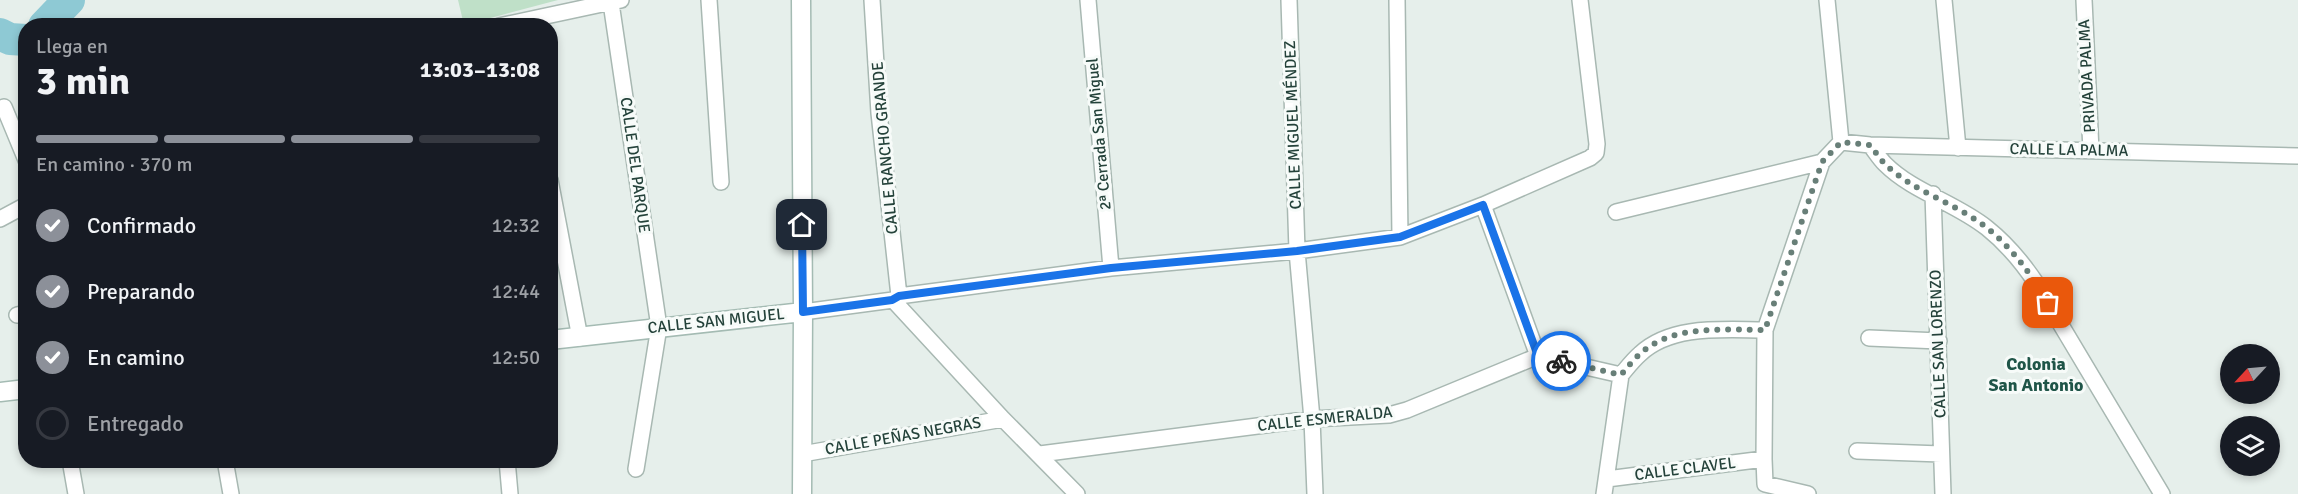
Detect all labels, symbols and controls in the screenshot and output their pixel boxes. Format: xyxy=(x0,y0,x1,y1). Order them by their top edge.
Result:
street label: PRIVADA PALMA xyxy=(2074,18,2100,133)
text: Llega en xyxy=(36,34,108,59)
street label: CALLE MIGUEL MÉNDEZ xyxy=(1280,40,1306,210)
text: 13:03–13:08 xyxy=(420,56,540,83)
text: 3 min xyxy=(36,57,130,105)
street label: 2ª Cerrada San Miguel xyxy=(1082,57,1116,211)
street label: CALLE RANCHO GRANDE xyxy=(867,61,903,235)
street label: CALLE DEL PARQUE xyxy=(616,96,654,234)
street label: CALLE LA PALMA xyxy=(2009,139,2129,161)
text: En camino · 370 m xyxy=(36,152,193,177)
pin xyxy=(776,199,827,250)
icon: home xyxy=(785,208,818,241)
icon: check xyxy=(36,209,69,242)
text: Confirmado xyxy=(87,212,196,239)
text: 12:32 xyxy=(491,213,540,238)
street label: CALLE SAN LORENZO xyxy=(1925,269,1951,419)
icon: check xyxy=(36,275,69,308)
pin xyxy=(2022,277,2073,328)
text: Preparando xyxy=(87,278,195,305)
text: 12:44 xyxy=(491,279,540,304)
icon: bag xyxy=(2031,286,2064,319)
street label: CALLE SAN MIGUEL xyxy=(647,304,785,338)
courier xyxy=(1531,331,1591,391)
icon: check xyxy=(36,341,69,374)
text: En camino xyxy=(87,344,185,371)
north arrow xyxy=(2220,344,2280,404)
map controls xyxy=(2220,344,2280,476)
text: 12:50 xyxy=(491,345,540,370)
icon: bike xyxy=(1545,345,1578,378)
district label: Colonia San Antonio xyxy=(1988,353,2084,396)
street label: CALLE ESMERALDA xyxy=(1256,402,1394,436)
text: Entregado xyxy=(87,410,184,437)
street label: CALLE PEÑAS NEGRAS xyxy=(823,412,983,460)
button: layers xyxy=(2220,416,2280,476)
street label: CALLE CLAVEL xyxy=(1633,453,1737,485)

